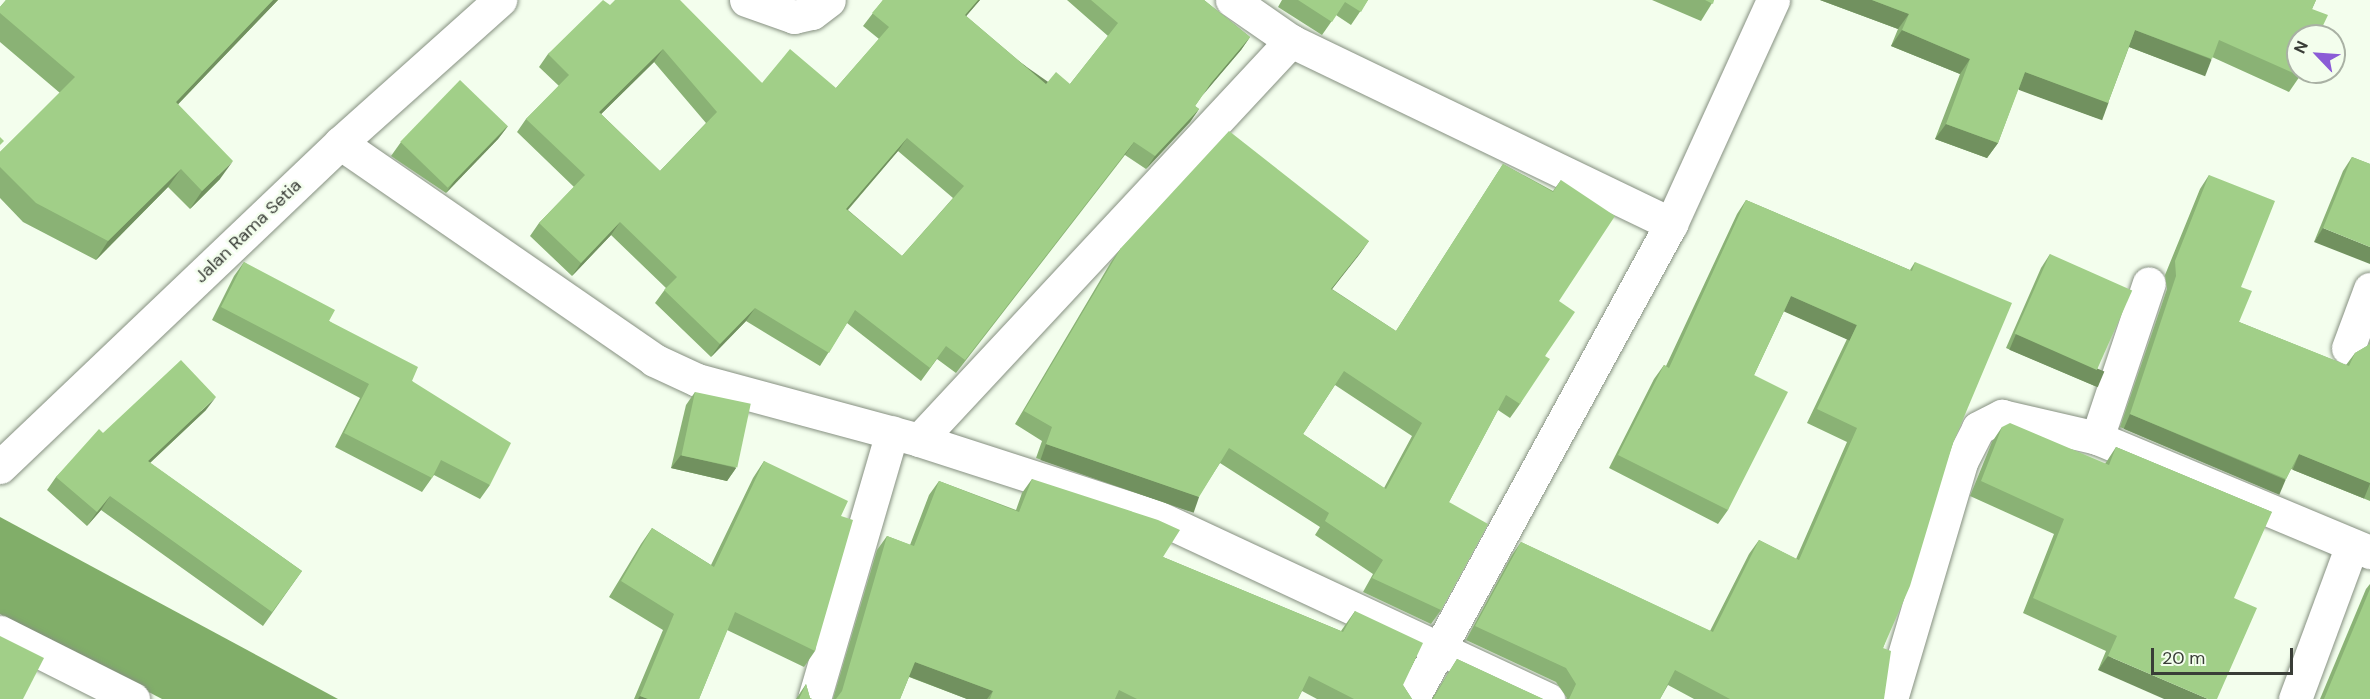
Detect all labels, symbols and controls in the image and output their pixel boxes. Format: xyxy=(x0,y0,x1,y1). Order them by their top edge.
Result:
north arrow xyxy=(2286,24,2346,84)
text: N xyxy=(2289,37,2313,57)
street label: Jalan Rama Setia xyxy=(190,175,306,287)
scale bar xyxy=(2154,636,2296,674)
text: 20 m xyxy=(2162,646,2205,670)

